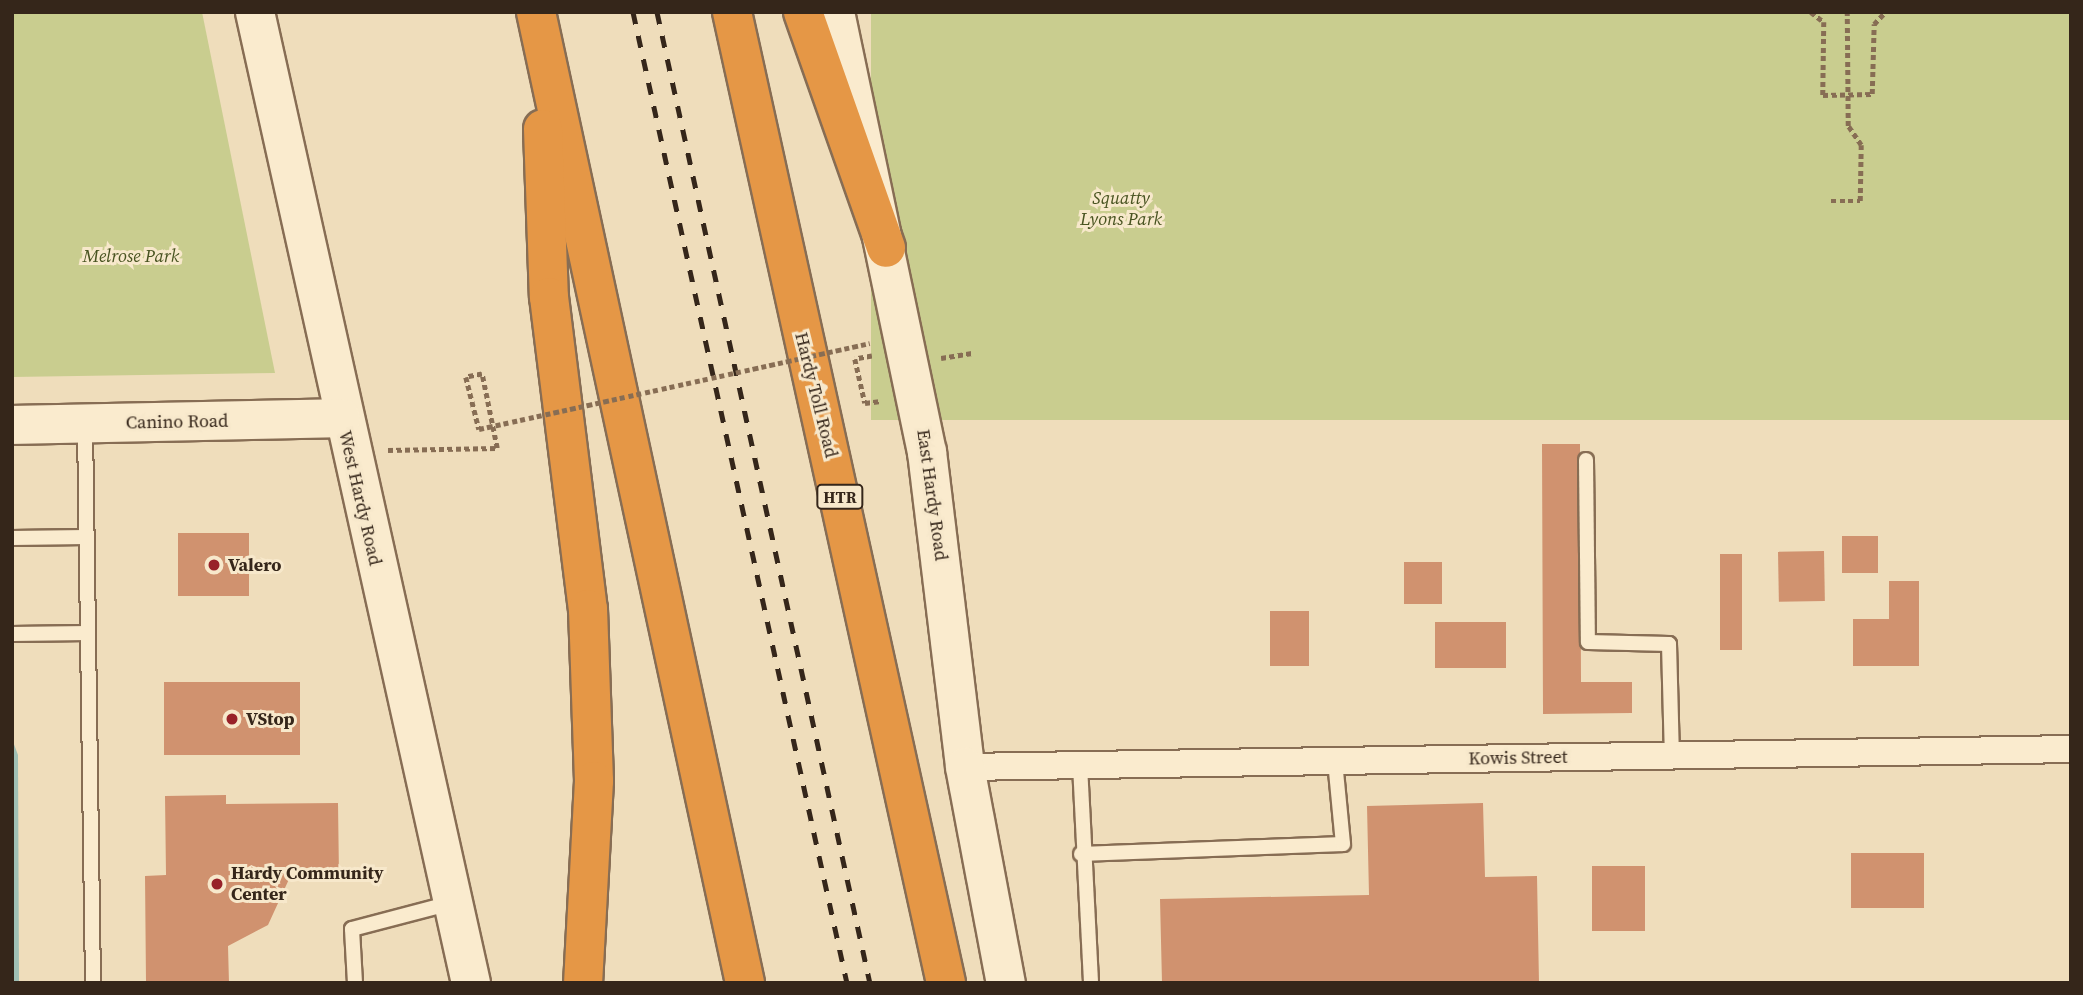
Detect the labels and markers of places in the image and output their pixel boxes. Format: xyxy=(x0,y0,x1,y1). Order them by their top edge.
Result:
place label: Valero xyxy=(228,554,281,576)
marker: Valero xyxy=(206,557,222,573)
place label: VStop xyxy=(246,708,294,730)
marker: VStop xyxy=(224,711,240,727)
place label: Hardy Community Center xyxy=(231,863,384,906)
marker: Hardy Community Center xyxy=(209,876,225,892)

